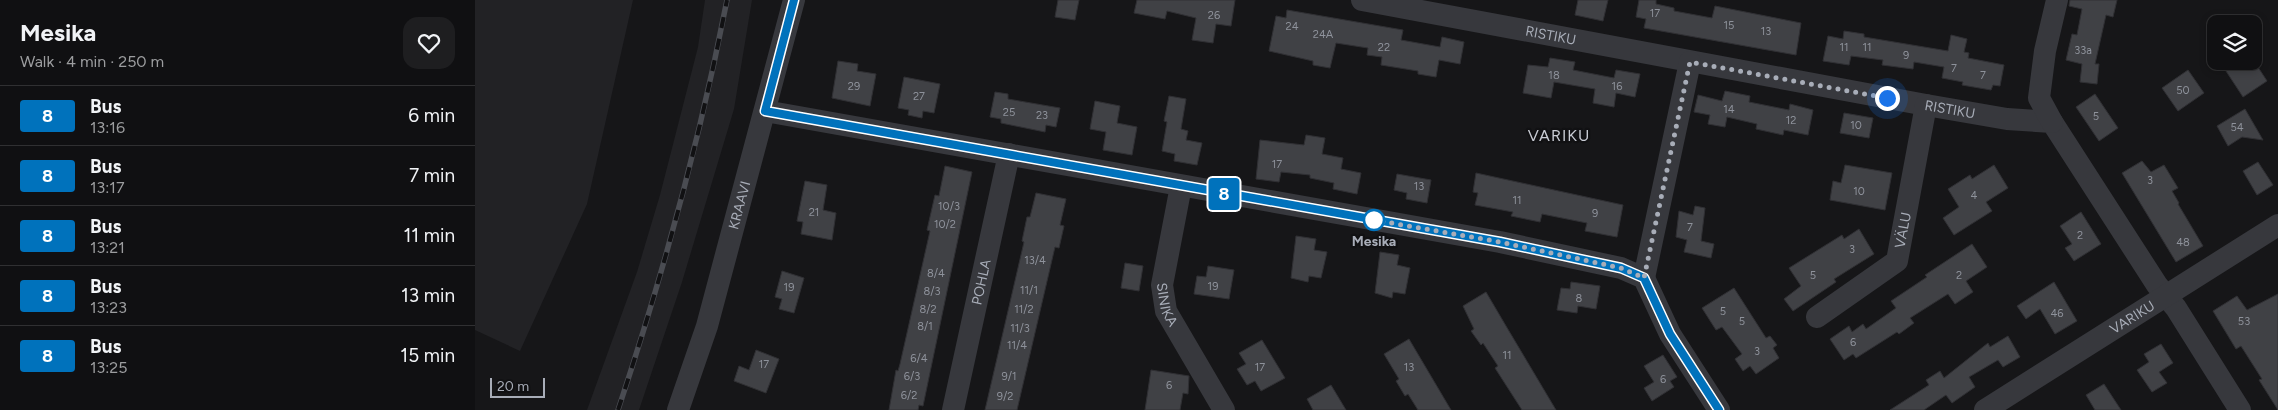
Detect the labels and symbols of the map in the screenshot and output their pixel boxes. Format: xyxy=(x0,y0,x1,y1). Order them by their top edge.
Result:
house number: 17 xyxy=(1650,7,1660,20)
house number: 26 xyxy=(1208,9,1220,22)
house number: 15 xyxy=(1724,19,1734,32)
house number: 24 xyxy=(1286,20,1299,33)
street label: RISTIKU xyxy=(1524,23,1577,49)
house number: 13 xyxy=(1761,25,1771,38)
house number: 24A xyxy=(1313,28,1334,41)
house number: 22 xyxy=(1378,41,1390,54)
house number: 11 xyxy=(1839,41,1849,54)
house number: 11 xyxy=(1862,41,1872,54)
house number: 33a xyxy=(2074,44,2092,57)
house number: 9 xyxy=(1903,49,1909,62)
house number: 7 xyxy=(1951,62,1957,75)
house number: 18 xyxy=(1548,69,1560,82)
house number: 7 xyxy=(1980,69,1986,82)
house number: 29 xyxy=(848,80,860,93)
house number: 16 xyxy=(1612,80,1622,93)
house number: 50 xyxy=(2176,84,2190,97)
your location xyxy=(1875,86,1900,111)
house number: 27 xyxy=(913,90,925,103)
street label: RISTIKU xyxy=(1923,97,1977,122)
house number: 14 xyxy=(1723,103,1735,116)
house number: 25 xyxy=(1003,106,1015,119)
house number: 23 xyxy=(1036,109,1048,122)
house number: 5 xyxy=(2093,110,2099,123)
house number: 12 xyxy=(1786,114,1796,127)
house number: 10 xyxy=(1850,119,1862,132)
house number: 54 xyxy=(2230,121,2244,134)
district label: VARIKU xyxy=(1528,126,1590,145)
house number: 17 xyxy=(1272,158,1282,171)
house number: 3 xyxy=(2147,174,2153,187)
line badge: 8 xyxy=(1208,178,1240,210)
street label: KRAAVI xyxy=(725,179,754,231)
house number: 13 xyxy=(1414,180,1424,193)
house number: 10 xyxy=(1853,185,1865,198)
house number: 4 xyxy=(1971,189,1978,202)
house number: 11 xyxy=(1512,194,1522,207)
house number: 10/3 xyxy=(938,200,960,213)
house number: 21 xyxy=(809,206,819,219)
house number: 9 xyxy=(1592,207,1598,220)
marker: Mesika xyxy=(1363,209,1385,231)
street label: VÄLU xyxy=(1892,211,1915,250)
house number: 10/2 xyxy=(934,218,956,231)
house number: 7 xyxy=(1687,221,1693,234)
house number: 2 xyxy=(2077,229,2083,242)
place label: Mesika xyxy=(1352,233,1396,250)
house number: 48 xyxy=(2176,236,2190,249)
house number: 3 xyxy=(1849,243,1855,256)
house number: 13/4 xyxy=(1024,254,1046,267)
street label: POHLA xyxy=(968,257,995,307)
house number: 8/4 xyxy=(927,267,945,280)
house number: 5 xyxy=(1810,269,1816,282)
house number: 2 xyxy=(1956,269,1962,282)
house number: 19 xyxy=(1208,280,1218,293)
house number: 19 xyxy=(784,281,794,294)
street label: SINIKA xyxy=(1153,281,1181,330)
house number: 11/1 xyxy=(1020,284,1038,297)
house number: 8/3 xyxy=(923,285,941,298)
house number: 8 xyxy=(1576,292,1583,305)
street label: VARIKU xyxy=(2107,297,2158,338)
house number: 8/2 xyxy=(919,303,937,316)
house number: 11/2 xyxy=(1014,303,1034,316)
house number: 5 xyxy=(1720,305,1726,318)
house number: 46 xyxy=(2050,307,2064,320)
house number: 5 xyxy=(1739,315,1745,328)
house number: 53 xyxy=(2238,315,2250,328)
house number: 8/1 xyxy=(917,320,933,333)
house number: 11/3 xyxy=(1010,322,1030,335)
house number: 6 xyxy=(1850,336,1856,349)
house number: 11/4 xyxy=(1007,339,1027,352)
house number: 3 xyxy=(1754,345,1760,358)
house number: 11 xyxy=(1502,349,1512,362)
house number: 6/4 xyxy=(910,352,928,365)
house number: 17 xyxy=(759,358,769,371)
house number: 17 xyxy=(1255,361,1265,374)
house number: 13 xyxy=(1404,361,1414,374)
house number: 6/3 xyxy=(904,370,920,383)
house number: 9/1 xyxy=(1001,370,1017,383)
house number: 6 xyxy=(1660,373,1666,386)
scale bar xyxy=(490,375,545,398)
house number: 6 xyxy=(1166,379,1172,392)
house number: 6/2 xyxy=(901,389,917,402)
house number: 9/2 xyxy=(997,390,1013,403)

